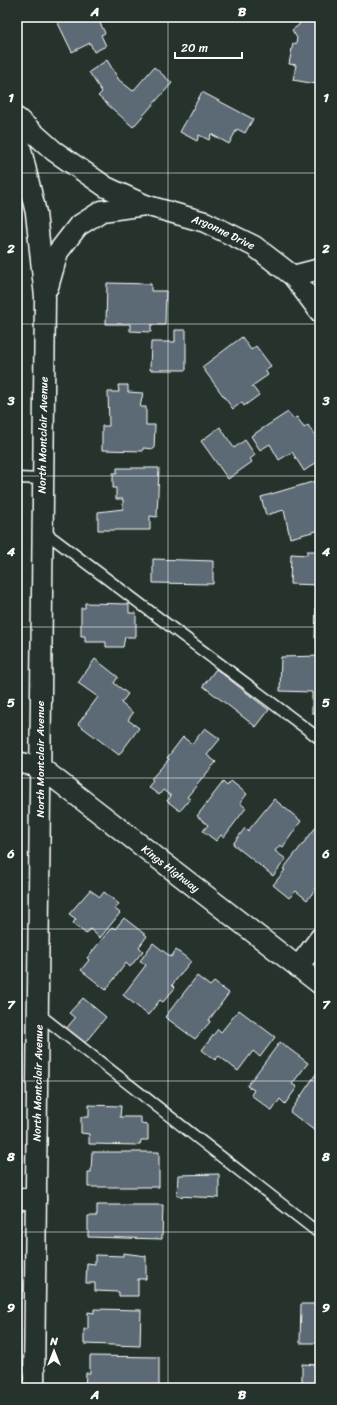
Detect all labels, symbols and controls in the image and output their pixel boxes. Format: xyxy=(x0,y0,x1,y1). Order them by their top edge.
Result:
text: A xyxy=(90,0,99,23)
text: B xyxy=(238,0,247,23)
scale bar xyxy=(175,34,242,60)
text: 20 m xyxy=(181,37,208,59)
text: 1 xyxy=(8,86,14,109)
text: 1 xyxy=(323,86,329,109)
street label: Argonne Drive xyxy=(189,209,259,255)
text: 2 xyxy=(6,237,15,260)
text: 2 xyxy=(321,237,330,260)
street label: North Montclair Avenue xyxy=(32,376,54,494)
text: 3 xyxy=(6,389,15,412)
text: 3 xyxy=(321,389,330,412)
text: 4 xyxy=(6,540,16,563)
text: 4 xyxy=(321,540,331,563)
text: 5 xyxy=(7,691,15,714)
text: 5 xyxy=(322,691,330,714)
street label: North Montclair Avenue xyxy=(31,700,50,817)
street label: Kings Highway xyxy=(137,840,204,897)
text: 6 xyxy=(6,842,15,865)
text: 6 xyxy=(321,842,330,865)
text: 7 xyxy=(7,993,16,1016)
text: 7 xyxy=(322,993,331,1016)
street label: North Montclair Avenue xyxy=(27,1024,49,1142)
text: 8 xyxy=(6,1145,15,1168)
text: 8 xyxy=(321,1145,330,1168)
text: 9 xyxy=(7,1296,15,1319)
text: 9 xyxy=(322,1296,330,1319)
north arrow xyxy=(34,1331,74,1371)
text: N xyxy=(49,1332,58,1351)
text: A xyxy=(90,1383,99,1405)
text: B xyxy=(238,1383,247,1405)

